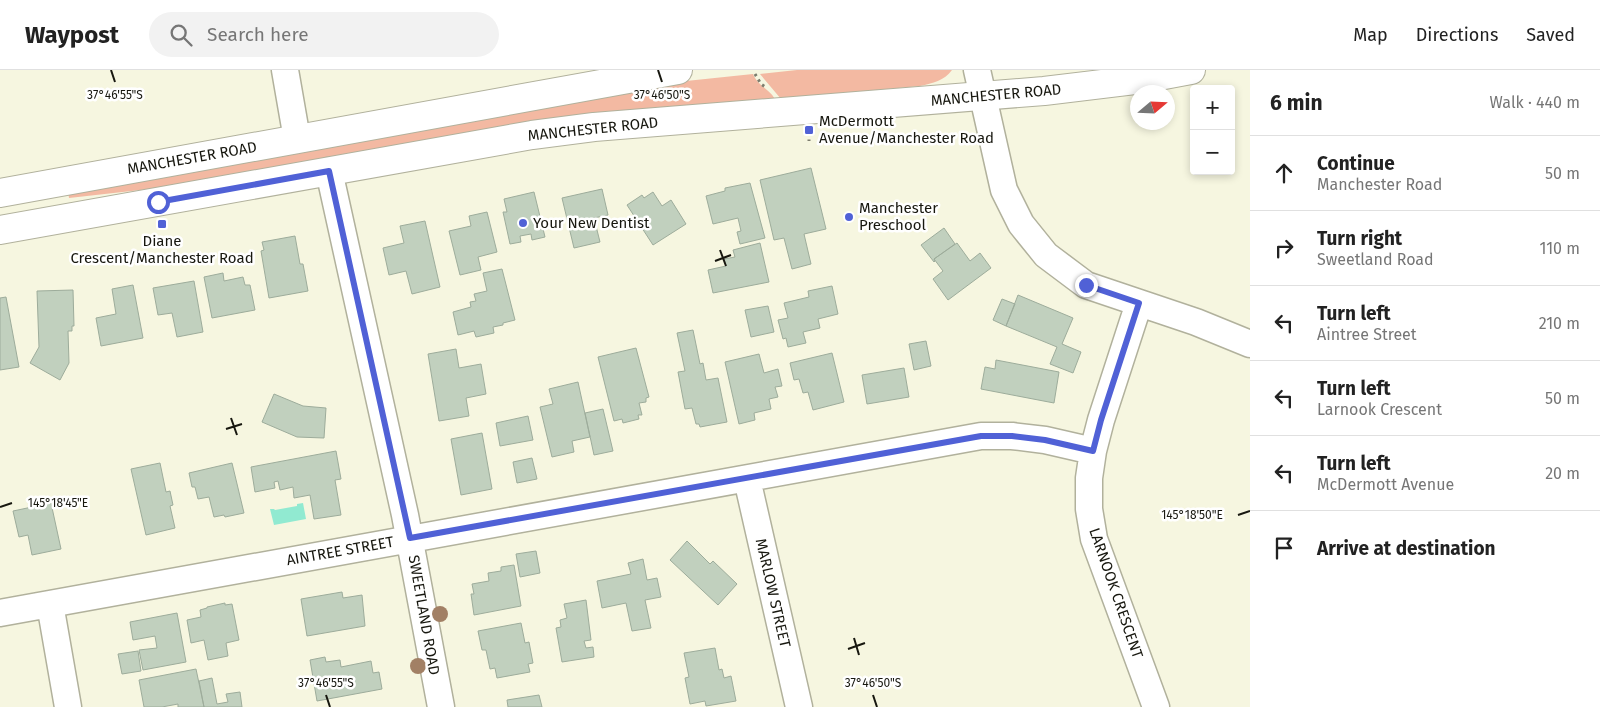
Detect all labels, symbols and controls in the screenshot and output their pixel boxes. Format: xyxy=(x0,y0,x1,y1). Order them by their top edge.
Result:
search box xyxy=(149,12,499,57)
text: Waypost xyxy=(25,21,119,49)
icon: search xyxy=(167,21,195,49)
text: Search here xyxy=(207,23,309,46)
text: Map xyxy=(1353,24,1388,46)
text: Directions xyxy=(1416,24,1498,46)
text: Saved xyxy=(1526,24,1575,46)
street label: MANCHESTER ROAD xyxy=(930,80,1062,110)
north arrow xyxy=(1130,85,1175,130)
map controls xyxy=(1190,85,1235,175)
button: + xyxy=(1190,85,1235,130)
text: 37°46'55"S xyxy=(87,88,143,102)
text: 37°46'50"S xyxy=(634,88,691,102)
text: 6 min xyxy=(1270,90,1323,116)
text: Walk · 440 m xyxy=(1490,93,1580,112)
place label: McDermott Avenue/Manchester Road xyxy=(819,112,994,147)
street label: MANCHESTER ROAD xyxy=(527,113,659,145)
marker: McDermott Avenue/Manchester Road xyxy=(803,124,815,136)
button: − xyxy=(1190,130,1235,175)
street label: MANCHESTER ROAD xyxy=(126,138,258,178)
text: Continue xyxy=(1317,152,1395,175)
icon: ahead xyxy=(1270,159,1298,187)
text: 50 m xyxy=(1545,164,1580,183)
text: Manchester Road xyxy=(1317,175,1442,194)
route start xyxy=(147,191,170,214)
place label: Manchester Preschool xyxy=(859,199,938,234)
marker: Manchester Preschool xyxy=(843,211,855,223)
place label: Your New Dentist xyxy=(533,214,650,232)
marker: Your New Dentist xyxy=(517,217,529,229)
marker: Diane Crescent/Manchester Road xyxy=(156,218,168,230)
text: Turn right xyxy=(1317,227,1402,250)
place label: Diane Crescent/Manchester Road xyxy=(70,232,254,267)
icon: right xyxy=(1270,234,1298,262)
text: 110 m xyxy=(1539,239,1580,258)
text: Sweetland Road xyxy=(1317,250,1434,269)
route end xyxy=(1075,274,1098,297)
text: Turn left xyxy=(1317,302,1391,325)
icon: left xyxy=(1270,309,1298,337)
text: 210 m xyxy=(1539,314,1580,333)
text: Aintree Street xyxy=(1317,325,1417,344)
text: Turn left xyxy=(1317,377,1391,400)
icon: left xyxy=(1270,384,1298,412)
text: 50 m xyxy=(1545,389,1580,408)
text: Larnook Crescent xyxy=(1317,400,1442,419)
text: Turn left xyxy=(1317,452,1391,475)
icon: left xyxy=(1270,459,1298,487)
text: 20 m xyxy=(1545,464,1580,483)
text: McDermott Avenue xyxy=(1317,475,1454,494)
text: 145°18'45"E xyxy=(28,496,88,510)
text: 145°18'50"E xyxy=(1161,508,1223,522)
street label: LARNOOK CRESCENT xyxy=(1085,525,1147,661)
street label: AINTREE STREET xyxy=(285,533,395,569)
icon: arrive xyxy=(1270,534,1298,562)
street label: MARLOW STREET xyxy=(752,537,794,650)
text: Arrive at destination xyxy=(1317,537,1496,560)
street label: SWEETLAND ROAD xyxy=(405,554,443,676)
text: 37°46'55"S xyxy=(298,676,354,690)
text: 37°46'50"S xyxy=(845,676,902,690)

